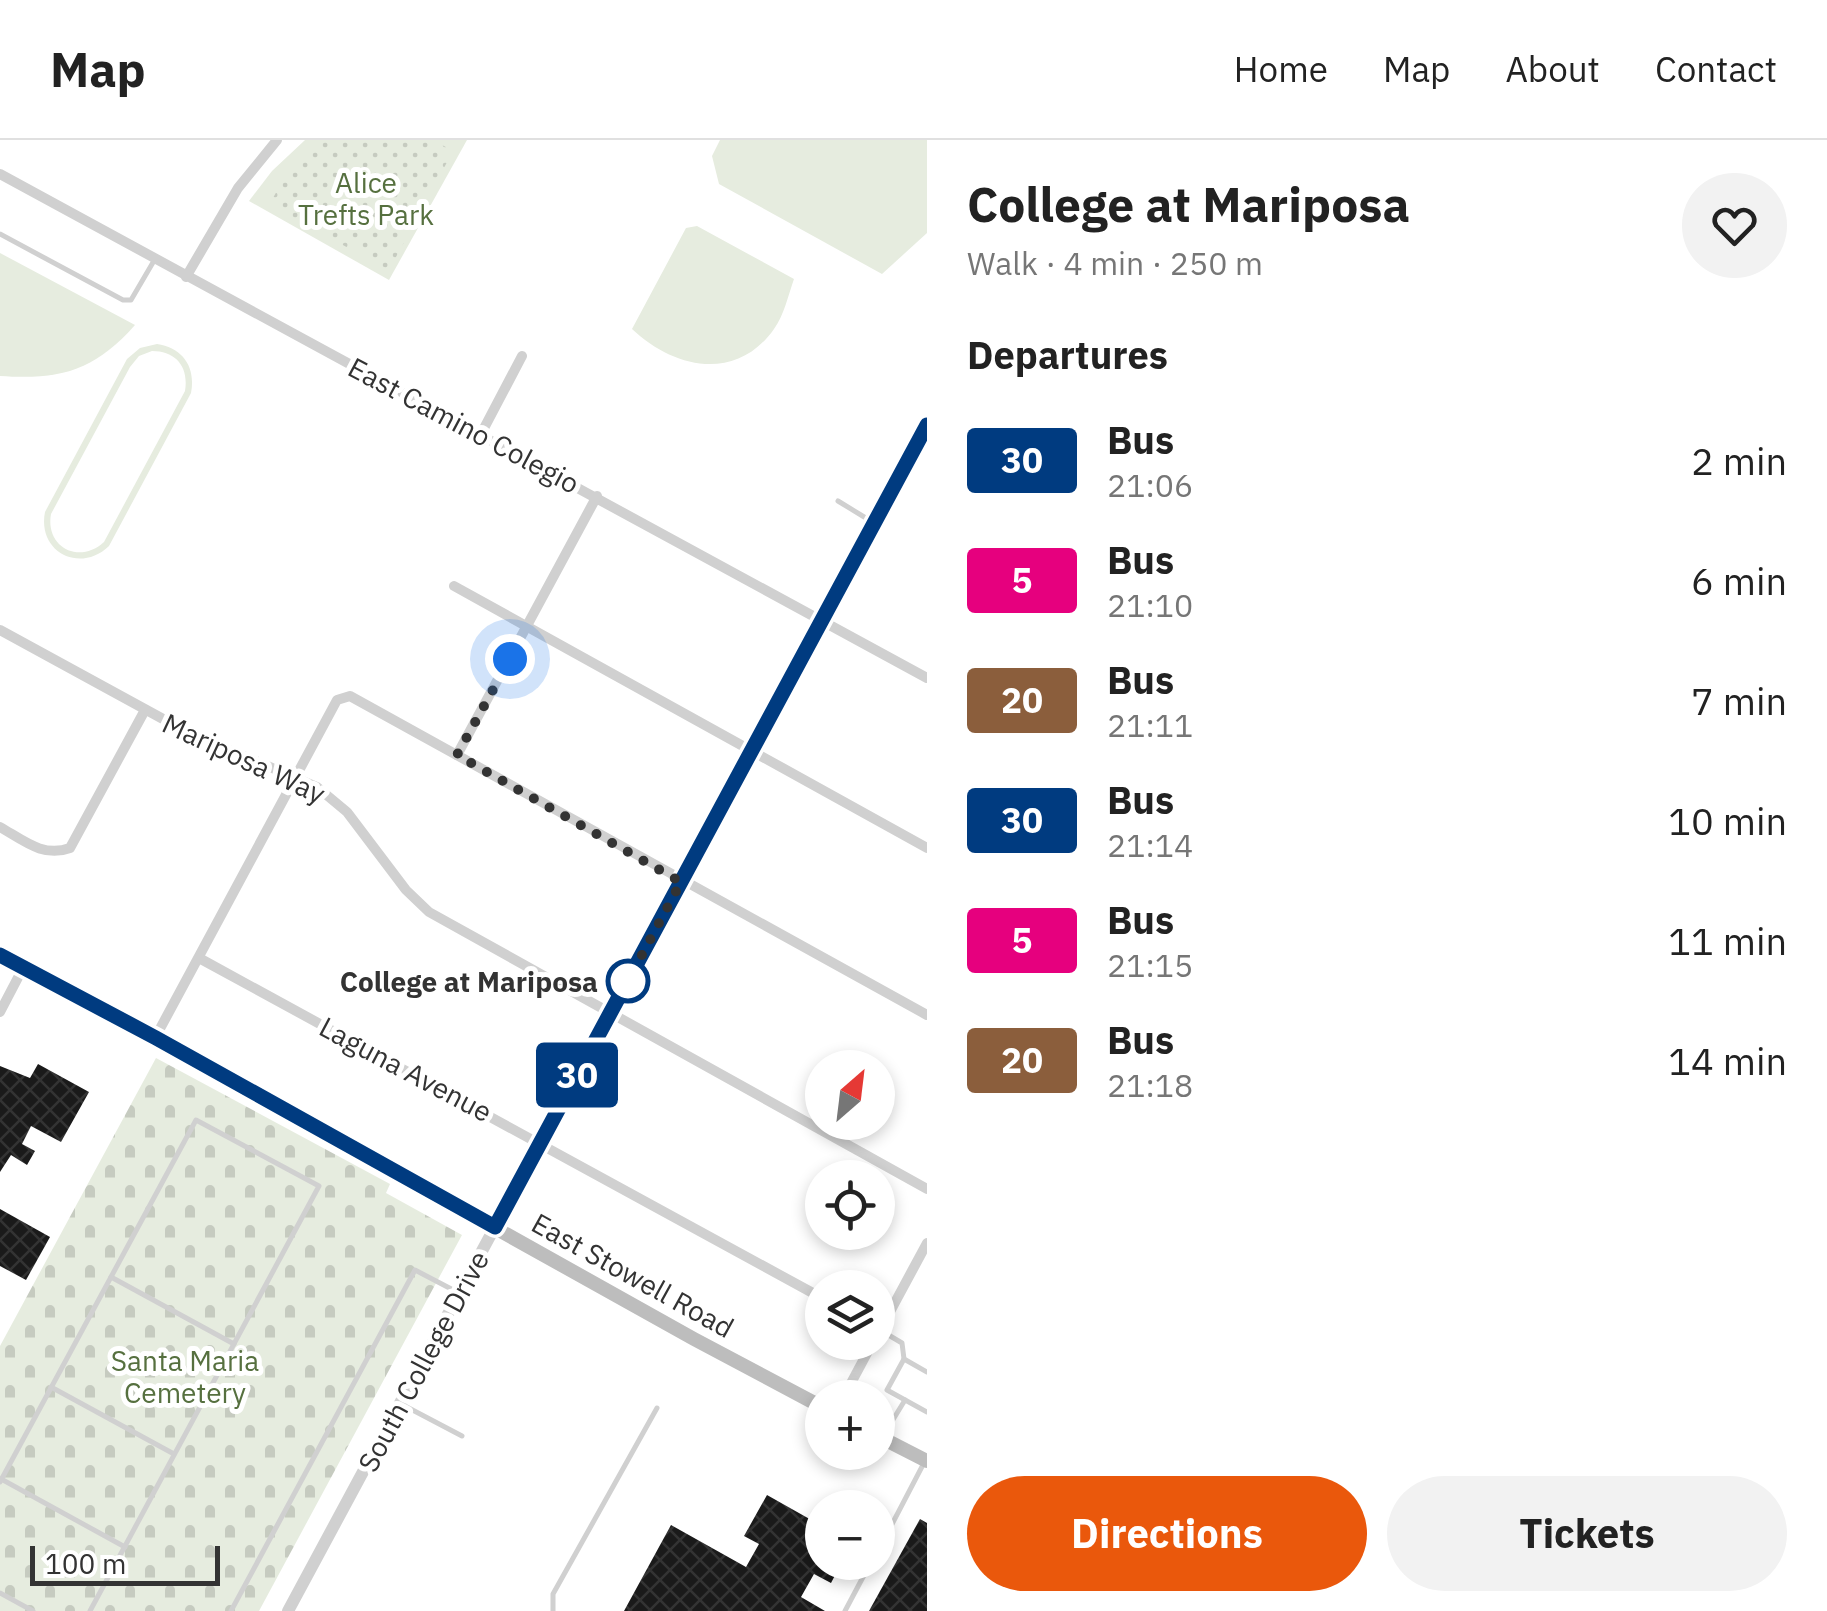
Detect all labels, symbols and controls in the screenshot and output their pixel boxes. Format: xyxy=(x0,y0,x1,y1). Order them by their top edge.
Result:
text: Map xyxy=(50,38,146,100)
text: Home xyxy=(1234,46,1328,92)
text: Map xyxy=(1383,46,1450,92)
text: About xyxy=(1505,46,1600,92)
text: Contact xyxy=(1655,46,1777,92)
park label: Alice Trefts Park xyxy=(298,164,434,233)
text: College at Mariposa xyxy=(967,173,1410,235)
button: heart xyxy=(1682,173,1787,278)
text: Walk · 4 min · 250 m xyxy=(967,242,1263,284)
text: Departures xyxy=(967,330,1168,379)
street label: East Camino Colegio xyxy=(342,348,586,502)
text: Bus xyxy=(1107,415,1174,464)
text: 2 min xyxy=(1691,436,1787,485)
text: 30 xyxy=(1001,437,1043,483)
text: 21:06 xyxy=(1107,464,1193,506)
text: Bus xyxy=(1107,535,1174,584)
text: 6 min xyxy=(1691,556,1787,605)
text: 5 xyxy=(1011,557,1033,603)
text: 21:10 xyxy=(1107,584,1193,626)
your location xyxy=(485,634,535,684)
text: Bus xyxy=(1107,655,1174,704)
text: 7 min xyxy=(1691,676,1787,725)
text: 20 xyxy=(1001,677,1043,723)
street label: Mariposa Way xyxy=(157,704,331,812)
text: 21:11 xyxy=(1107,704,1193,746)
text: Bus xyxy=(1107,775,1174,824)
text: 10 min xyxy=(1668,796,1787,845)
text: 30 xyxy=(1001,797,1043,843)
text: 21:14 xyxy=(1107,824,1193,866)
text: Bus xyxy=(1107,895,1174,944)
text: 11 min xyxy=(1668,916,1787,965)
text: 5 xyxy=(1011,917,1033,963)
text: 21:15 xyxy=(1107,944,1193,986)
marker: College at Mariposa xyxy=(607,960,649,1002)
place label: College at Mariposa xyxy=(340,963,598,1000)
street label: Laguna Avenue xyxy=(313,1008,499,1130)
text: Bus xyxy=(1107,1015,1174,1064)
text: 14 min xyxy=(1668,1036,1787,1085)
text: 20 xyxy=(1001,1037,1043,1083)
line badge: 30 xyxy=(532,1042,622,1108)
north arrow xyxy=(805,1050,895,1140)
map controls xyxy=(805,1050,895,1580)
text: 30 xyxy=(556,1052,598,1098)
text: 21:18 xyxy=(1107,1064,1193,1106)
button: locate xyxy=(805,1160,895,1250)
street label: East Stowell Road xyxy=(525,1204,741,1346)
street label: South College Drive xyxy=(349,1244,497,1478)
button: layers xyxy=(805,1270,895,1360)
park label: Santa Maria Cemetery xyxy=(111,1342,259,1411)
button: + xyxy=(805,1380,895,1470)
button: Directions xyxy=(967,1476,1367,1591)
button: Tickets xyxy=(1387,1476,1787,1591)
button: − xyxy=(805,1490,895,1580)
scale bar xyxy=(30,1541,220,1586)
text: 100 m xyxy=(45,1545,126,1582)

